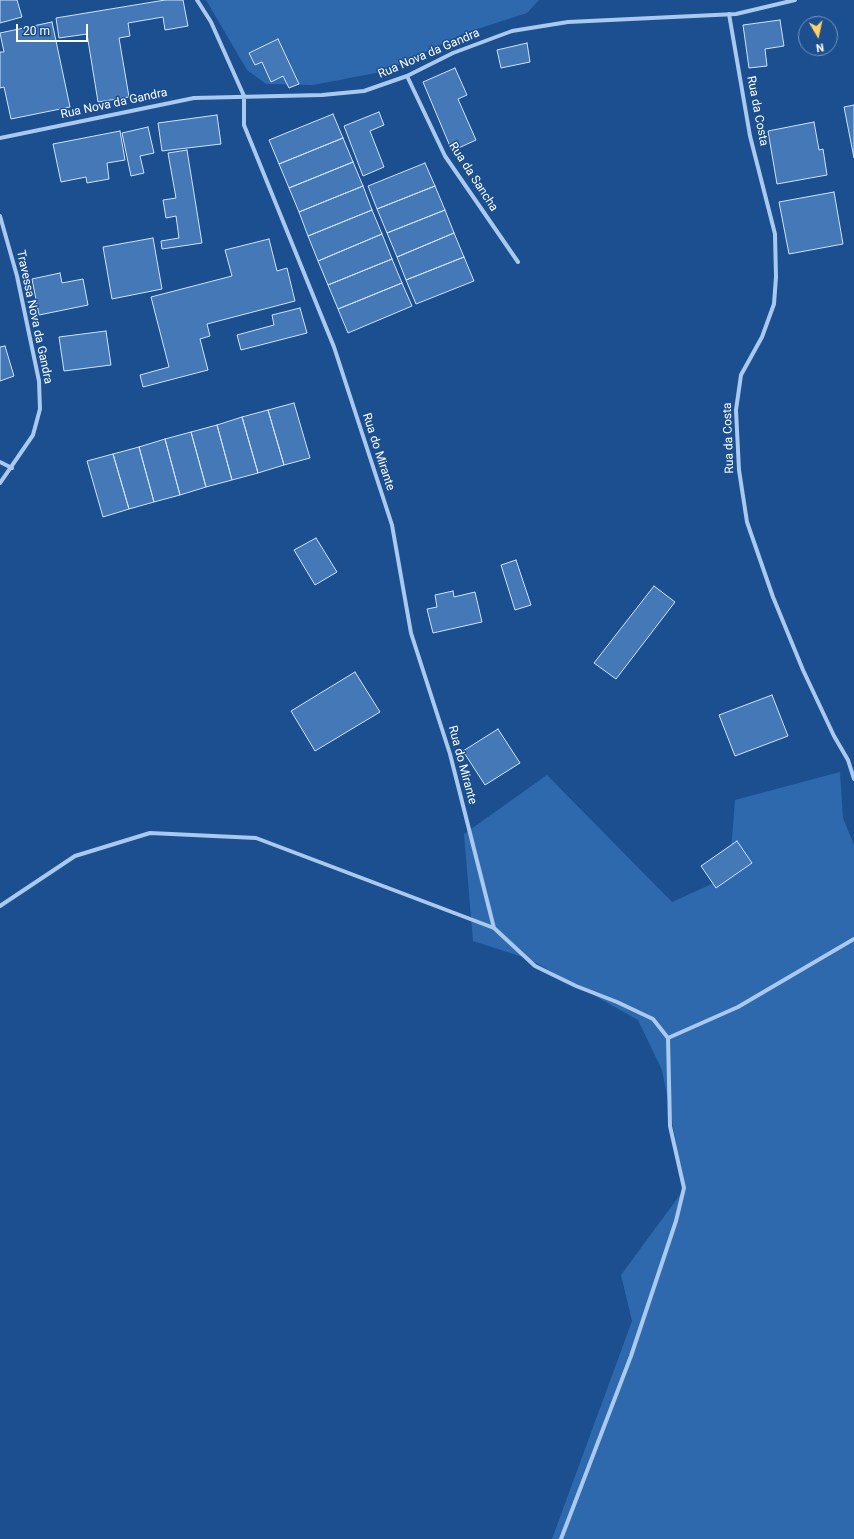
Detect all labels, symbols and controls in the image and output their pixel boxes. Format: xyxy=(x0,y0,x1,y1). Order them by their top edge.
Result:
scale bar xyxy=(18,16,90,42)
north arrow xyxy=(798,16,838,56)
text: 20 m xyxy=(23,24,50,38)
street label: Rua Nova da Gandra xyxy=(376,26,482,82)
text: N xyxy=(815,40,825,54)
street label: Rua da Costa xyxy=(743,75,771,147)
street label: Rua Nova da Gandra xyxy=(59,86,169,122)
street label: Rua da Sancha xyxy=(445,140,501,214)
street label: Travessa Nova da Gandra xyxy=(13,249,55,385)
street label: Rua da Costa xyxy=(721,402,737,474)
street label: Rua do Mirante xyxy=(359,411,397,493)
street label: Rua do Mirante xyxy=(445,724,479,806)

